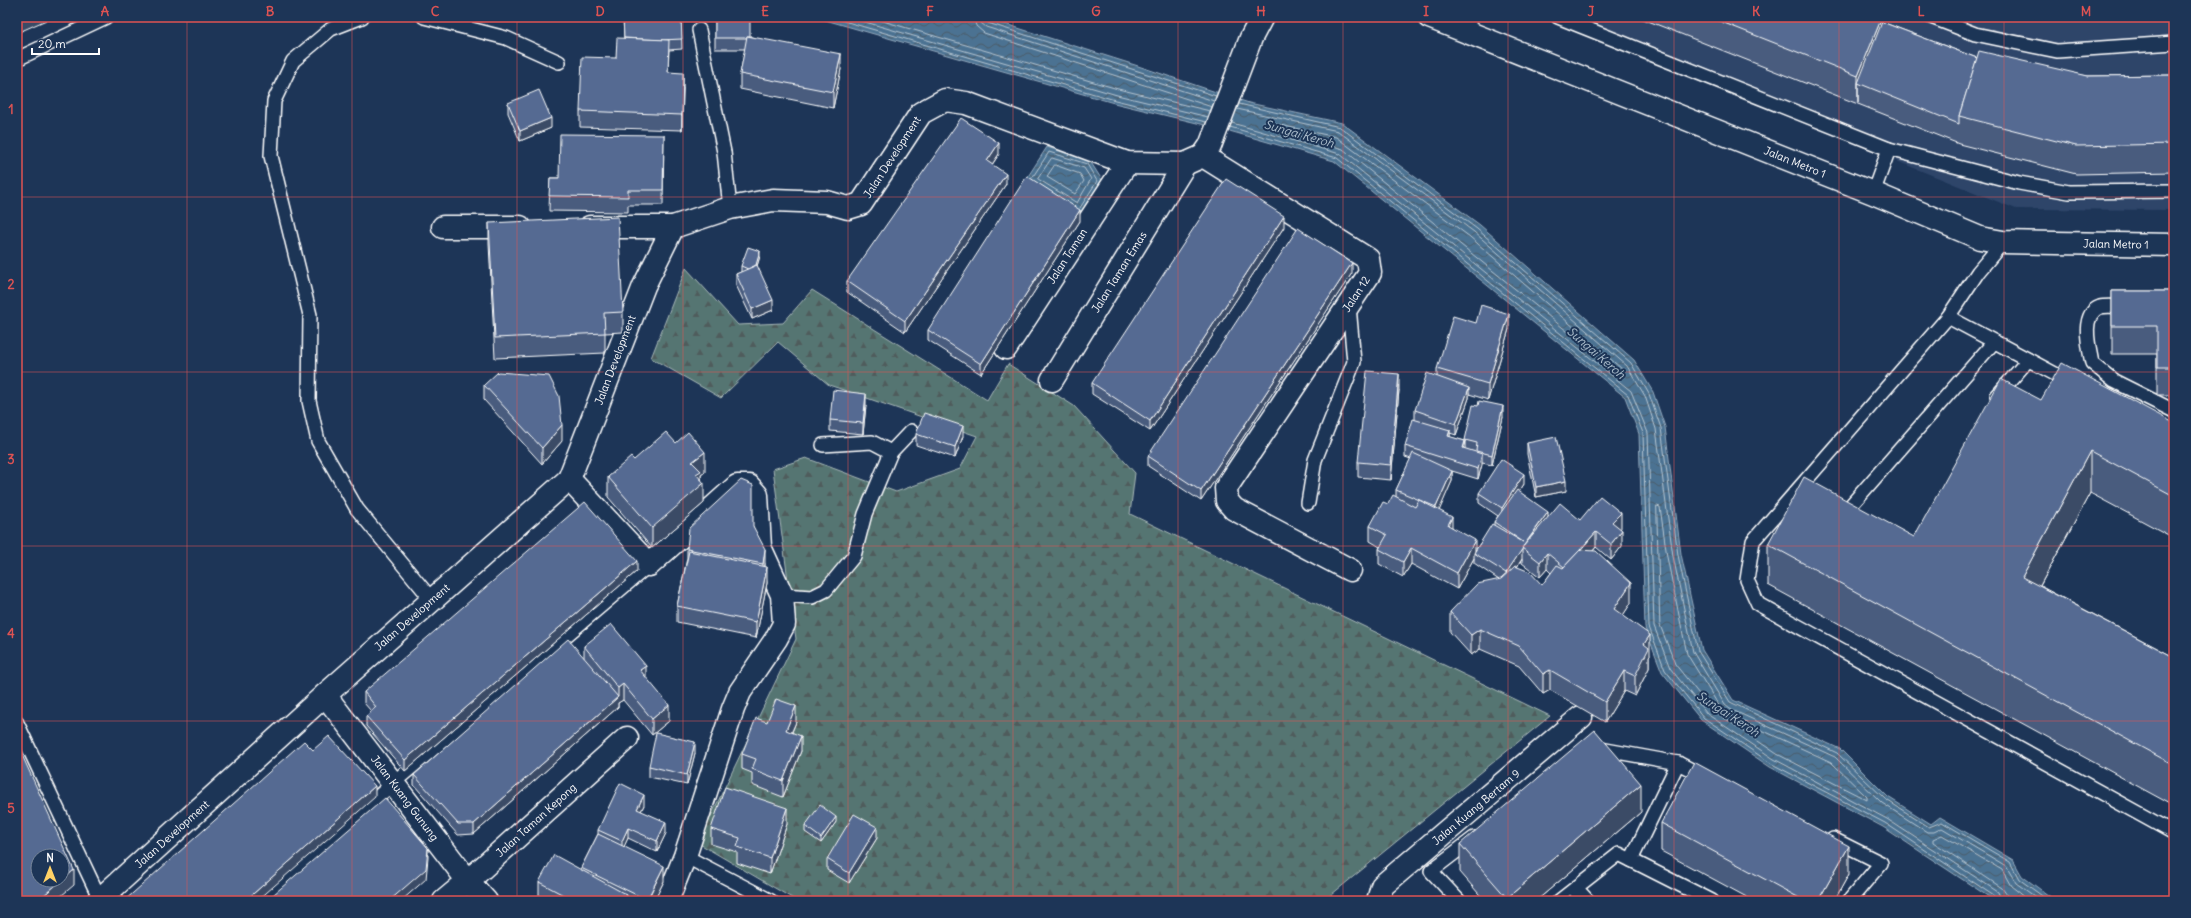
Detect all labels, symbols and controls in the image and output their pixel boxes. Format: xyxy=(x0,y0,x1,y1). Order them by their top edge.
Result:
text: A xyxy=(101,3,110,20)
text: B xyxy=(266,3,275,20)
text: C xyxy=(431,3,440,20)
text: D xyxy=(595,3,605,20)
text: E xyxy=(761,3,769,20)
text: F xyxy=(926,3,934,20)
text: G xyxy=(1091,3,1101,20)
text: H xyxy=(1256,3,1266,20)
text: I xyxy=(1423,3,1429,20)
text: J xyxy=(1588,3,1595,20)
text: K xyxy=(1752,3,1761,20)
text: L xyxy=(1917,3,1925,20)
text: M xyxy=(2081,3,2091,20)
scale bar xyxy=(32,30,99,56)
text: 20 m xyxy=(38,36,66,51)
text: 1 xyxy=(8,101,14,118)
street label: Jalan Development xyxy=(860,113,924,201)
water label: Sungai Keroh xyxy=(1263,116,1337,151)
street label: Jalan Metro 1 xyxy=(1762,143,1828,181)
street label: Jalan Taman xyxy=(1044,226,1090,286)
street label: Jalan Taman Emas xyxy=(1088,229,1150,315)
street label: Jalan Metro 1 xyxy=(2083,236,2149,252)
street label: Jalan 12 xyxy=(1339,273,1373,315)
text: 2 xyxy=(7,276,15,293)
street label: Jalan Development xyxy=(591,313,639,407)
water label: Sungai Keroh xyxy=(1564,323,1629,383)
text: 3 xyxy=(7,451,15,468)
street label: Jalan Development xyxy=(372,580,453,653)
text: 4 xyxy=(7,625,15,642)
water label: Sungai Keroh xyxy=(1694,688,1763,740)
street label: Jalan Kuang Gunung xyxy=(368,752,442,844)
street label: Jalan Kuang Bertam 9 xyxy=(1429,766,1523,848)
street label: Jalan Taman Kepong xyxy=(493,780,579,860)
street label: Jalan Development xyxy=(132,797,212,871)
text: 5 xyxy=(7,800,15,817)
north arrow xyxy=(30,848,70,888)
text: N xyxy=(46,851,54,865)

